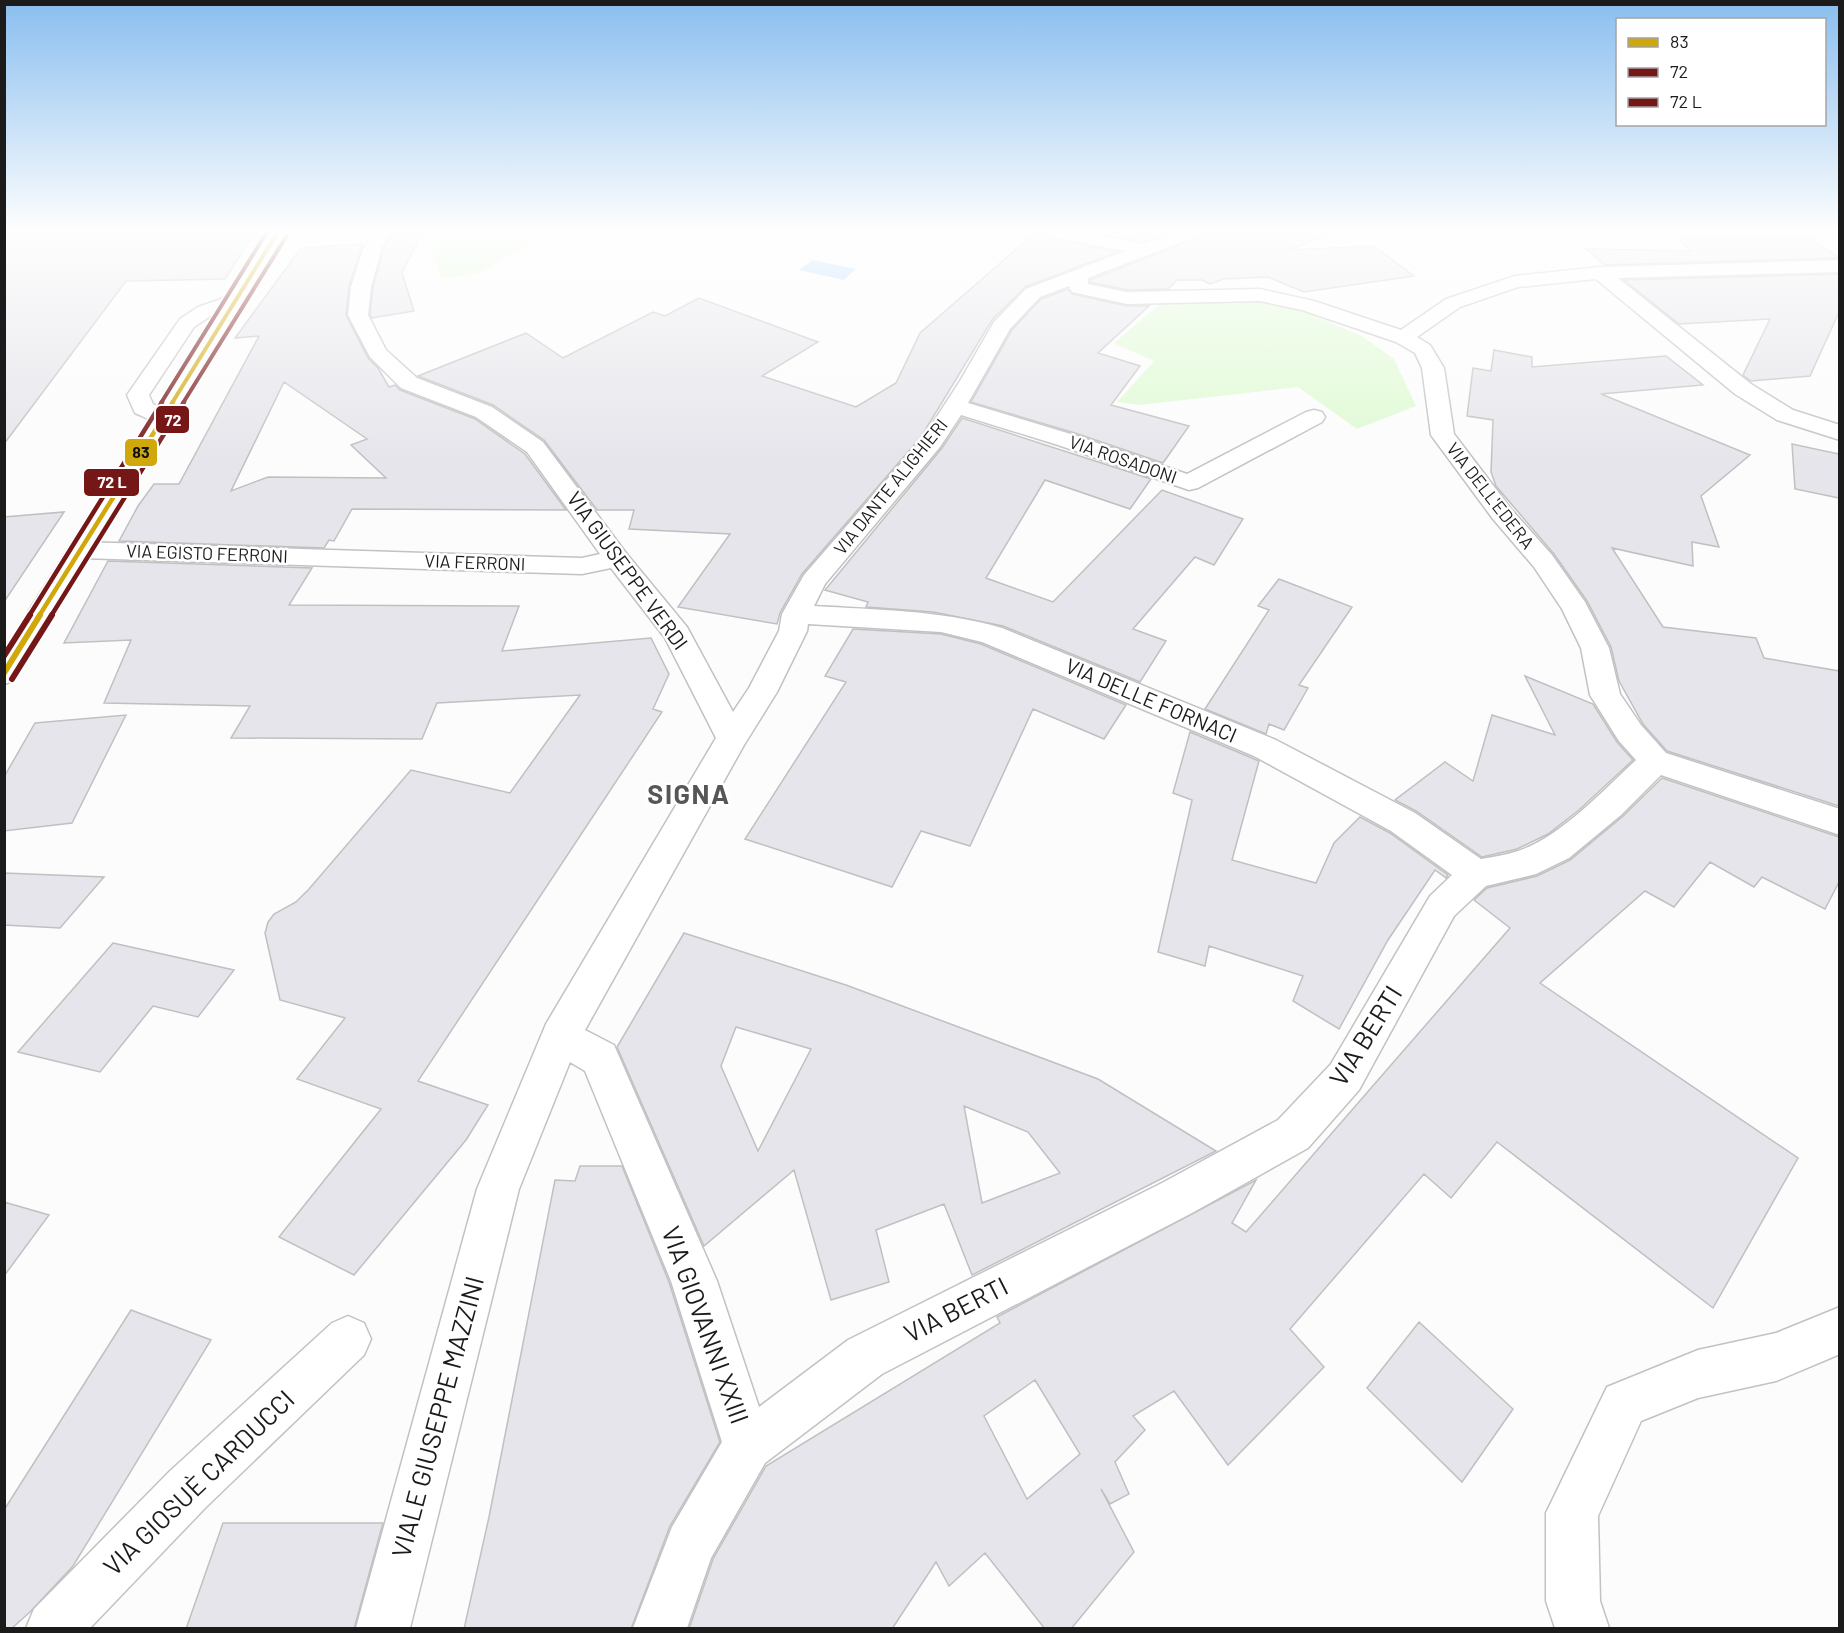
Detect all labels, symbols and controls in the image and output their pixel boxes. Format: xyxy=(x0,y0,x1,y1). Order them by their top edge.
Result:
legend xyxy=(1616,18,1826,126)
text: 83 xyxy=(1670,30,1689,52)
text: 72 xyxy=(1670,60,1688,82)
text: 72 L xyxy=(1670,90,1702,112)
line badge: 72 xyxy=(155,405,190,434)
text: 72 xyxy=(165,410,181,429)
street label: VIA DANTE ALIGHIERI xyxy=(829,414,952,559)
street label: VIA ROSADONI xyxy=(1067,430,1180,488)
line badge: 83 xyxy=(124,438,158,467)
street label: VIA DELL'EDERA xyxy=(1442,438,1539,553)
text: 83 xyxy=(132,442,150,461)
line badge: 72 L xyxy=(83,468,140,497)
text: 72 L xyxy=(97,472,127,491)
street label: VIA GIUSEPPE VERDI xyxy=(562,486,694,654)
street label: VIA EGISTO FERRONI xyxy=(126,539,288,567)
street label: VIA FERRONI xyxy=(424,549,526,575)
street label: VIA DELLE FORNACI xyxy=(1062,652,1241,747)
district label: SIGNA xyxy=(647,777,731,809)
street label: VIA BERTI xyxy=(1322,979,1408,1091)
street label: VIA GIOVANNI XXIII xyxy=(656,1221,757,1427)
street label: VIA BERTI xyxy=(898,1269,1012,1348)
street label: VIALE GIUSEPPE MAZZINI xyxy=(384,1272,489,1561)
street label: VIA GIOSUÈ CARDUCCI xyxy=(96,1383,300,1581)

